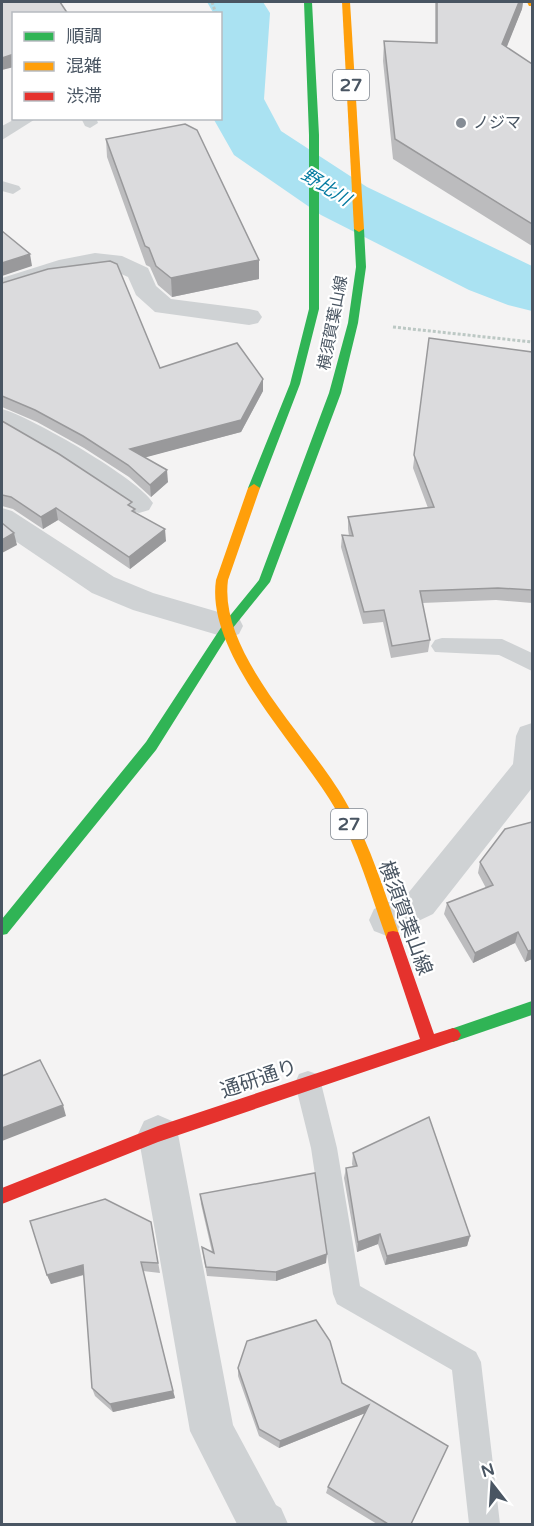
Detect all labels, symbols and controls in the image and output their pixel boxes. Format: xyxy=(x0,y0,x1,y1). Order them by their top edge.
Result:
legend xyxy=(12,12,222,120)
text: 順調 xyxy=(66,25,102,47)
text: 混雑 xyxy=(66,55,102,77)
road number: 27 xyxy=(333,70,369,100)
text: 渋滞 xyxy=(66,85,102,107)
place label: ノジマ xyxy=(473,113,521,133)
marker: ノジマ xyxy=(454,116,468,130)
water label: 野比川 xyxy=(297,163,356,212)
street label: 横須賀葉山線 xyxy=(314,274,352,372)
road number: 27 xyxy=(331,809,367,839)
street label: 横須賀葉山線 xyxy=(373,858,437,978)
street label: 通研通り xyxy=(217,1055,301,1103)
north arrow xyxy=(462,1454,522,1514)
text: N xyxy=(479,1459,497,1482)

